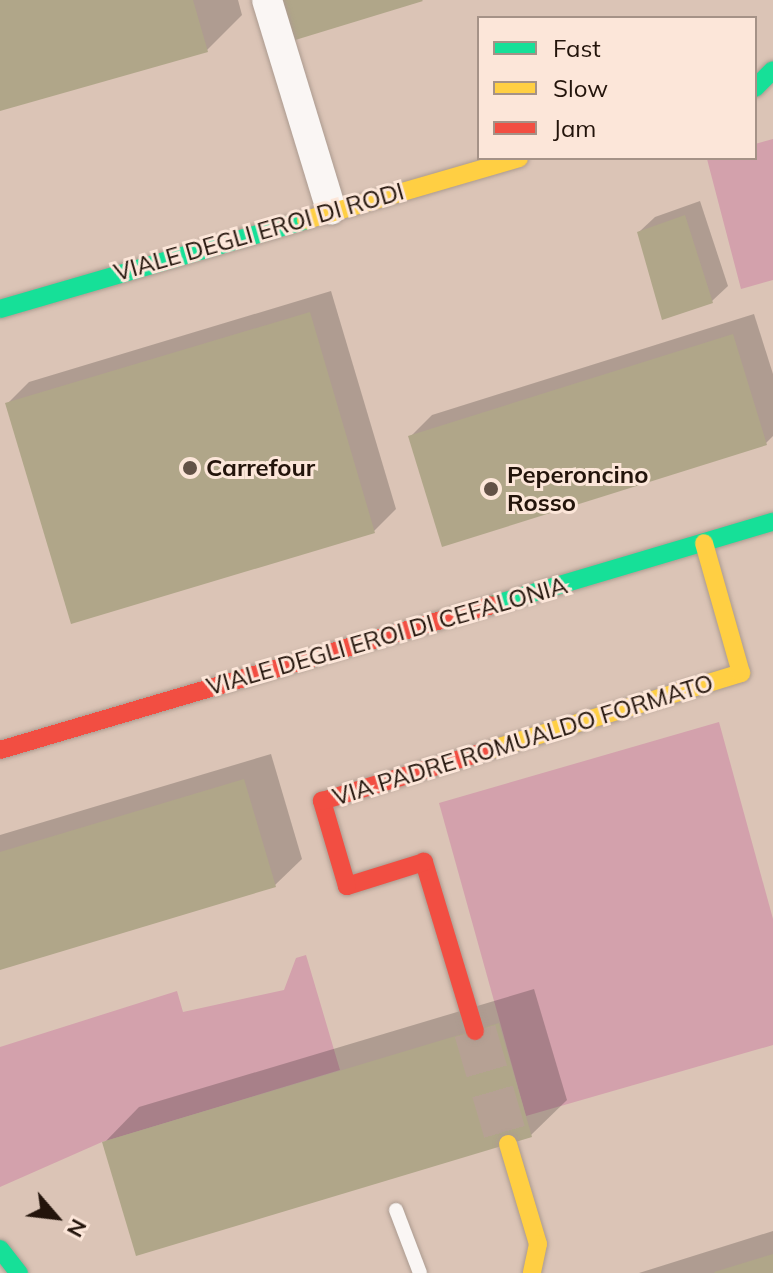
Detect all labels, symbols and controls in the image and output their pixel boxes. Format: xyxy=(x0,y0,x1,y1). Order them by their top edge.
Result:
legend xyxy=(477,16,757,160)
text: Fast xyxy=(553,33,601,63)
text: Slow xyxy=(553,73,608,103)
text: Jam xyxy=(553,113,596,143)
street label: VIALE DEGLI EROI DI RODI xyxy=(111,177,407,287)
place label: Carrefour xyxy=(206,454,315,482)
marker: Carrefour xyxy=(181,459,199,477)
place label: Peperoncino Rosso xyxy=(507,461,649,517)
marker: Peperoncino Rosso xyxy=(482,480,500,498)
street label: VIALE DEGLI EROI DI CEFALONIA xyxy=(203,571,571,701)
street label: VIA PADRE ROMUALDO FORMATO xyxy=(329,668,717,812)
north arrow xyxy=(16,1177,96,1257)
text: N xyxy=(61,1214,93,1242)

